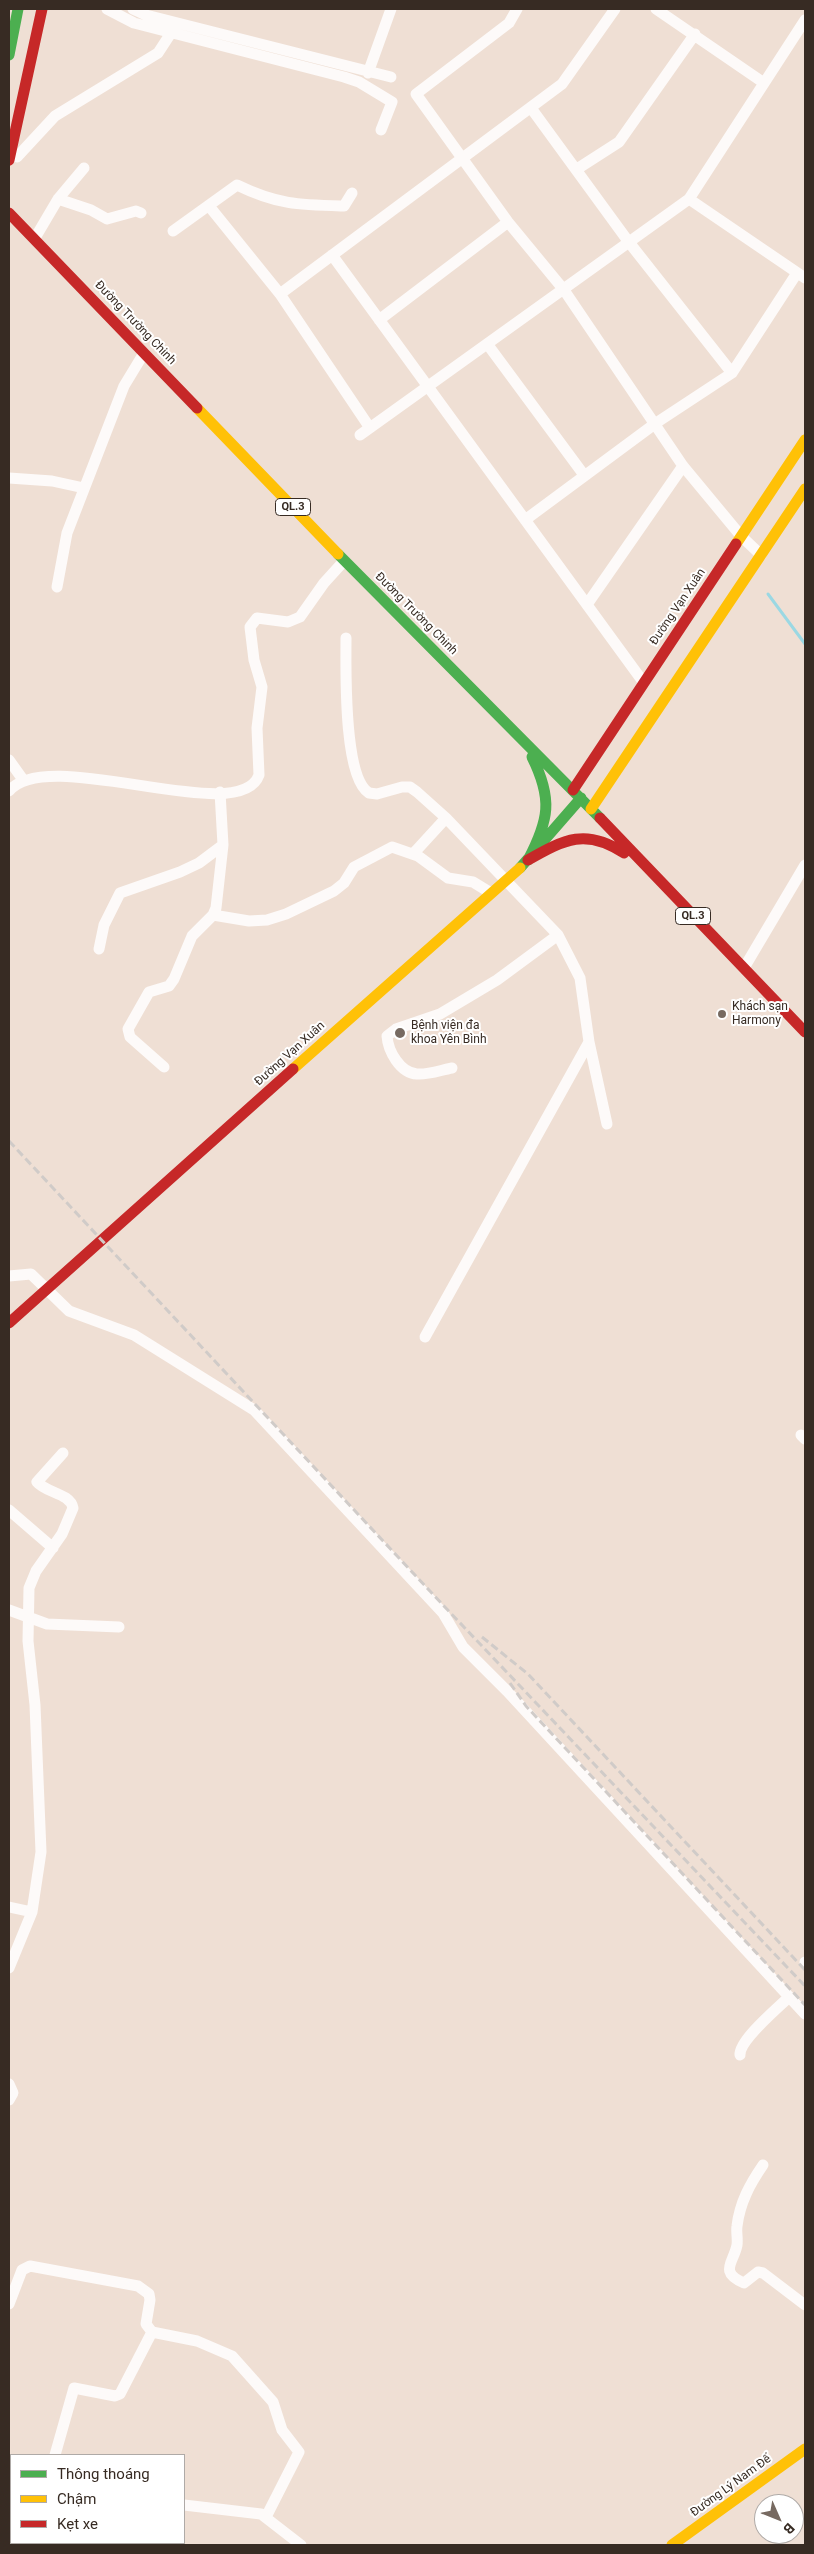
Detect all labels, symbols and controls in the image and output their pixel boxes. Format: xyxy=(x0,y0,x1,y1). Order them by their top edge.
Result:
street label: Đường Trường Chinh xyxy=(91,278,179,368)
road number: QL.3 xyxy=(276,498,310,516)
street label: Đường Vạn Xuân xyxy=(647,566,709,648)
street label: Đường Trường Chinh xyxy=(372,570,460,658)
road number: QL.3 xyxy=(676,908,710,924)
place label: Khách sạn Harmony xyxy=(732,1000,788,1028)
marker: Khách sạn Harmony xyxy=(716,1008,728,1020)
street label: Đường Vạn Xuân xyxy=(252,1019,328,1089)
place label: Bệnh viện đa khoa Yên Bình xyxy=(411,1019,487,1047)
marker: Bệnh viện đa khoa Yên Bình xyxy=(393,1026,407,1040)
street label: Đường Lý Nam Đế xyxy=(688,2452,774,2520)
legend xyxy=(10,2454,185,2544)
text: Thông thoáng xyxy=(57,2465,150,2483)
text: Chậm xyxy=(57,2490,96,2508)
north arrow xyxy=(754,2494,804,2544)
text: Kẹt xe xyxy=(57,2515,98,2533)
text: B xyxy=(780,2520,798,2537)

